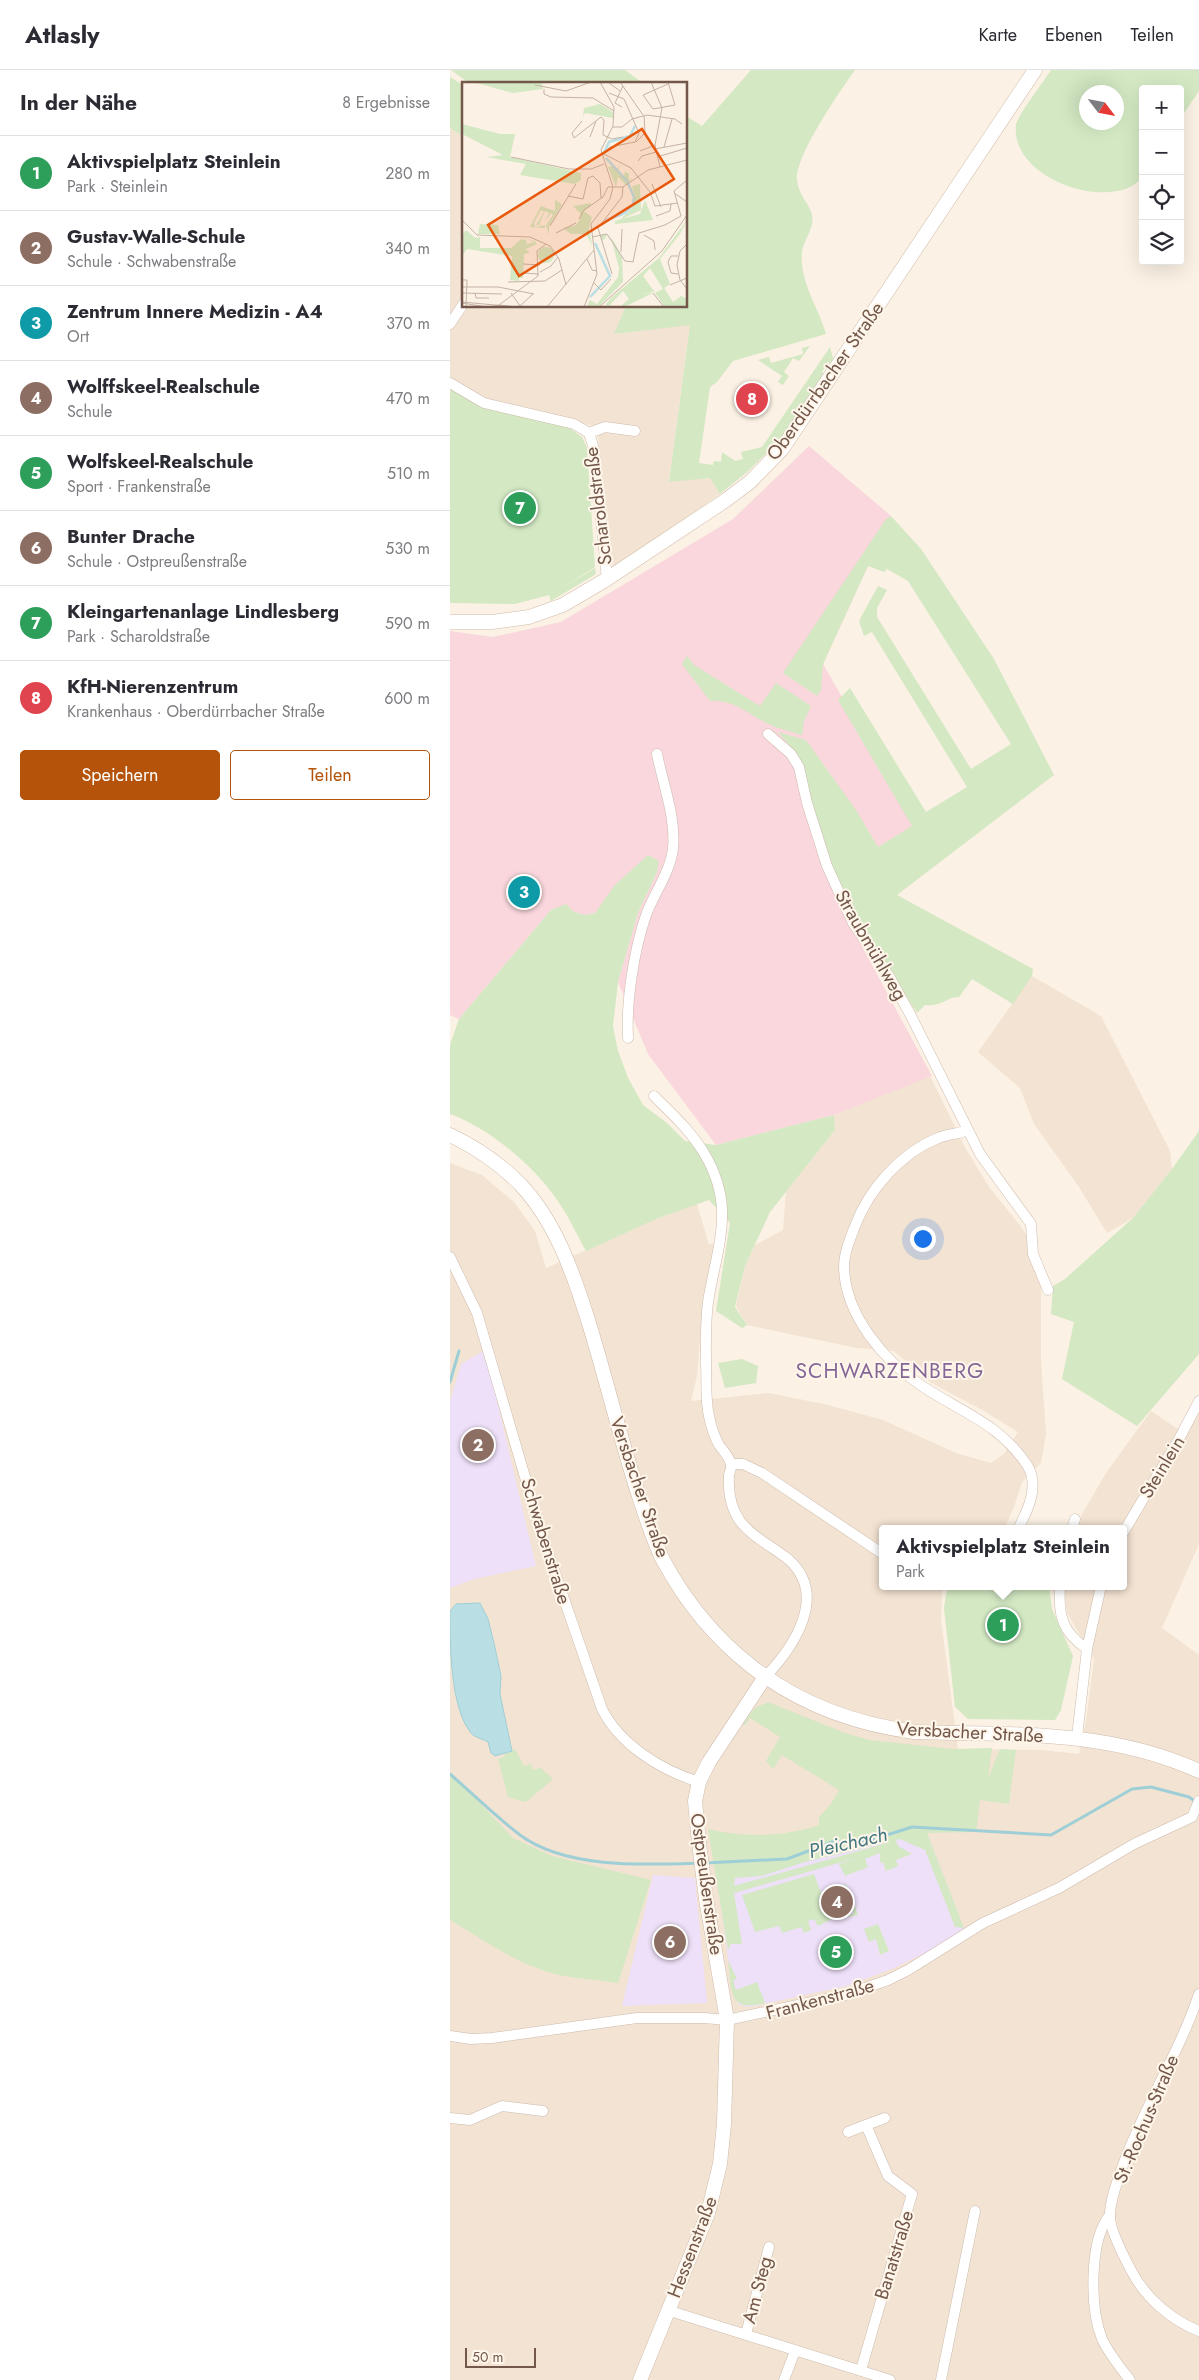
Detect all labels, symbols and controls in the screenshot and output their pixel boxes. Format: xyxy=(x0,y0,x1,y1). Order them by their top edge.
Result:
text: Atlasly xyxy=(25,17,100,52)
text: Karte xyxy=(978,22,1017,48)
text: Ebenen xyxy=(1045,22,1103,48)
text: Teilen xyxy=(1131,22,1174,48)
inset map xyxy=(462,82,688,308)
north arrow xyxy=(1079,85,1124,130)
map controls xyxy=(1139,85,1184,265)
button: + xyxy=(1139,85,1184,130)
text: In der Nähe xyxy=(20,88,137,118)
text: 8 Ergebnisse xyxy=(342,91,430,114)
button: − xyxy=(1139,130,1184,175)
text: Aktivspielplatz Steinlein xyxy=(67,148,281,175)
text: 1 xyxy=(32,162,40,185)
text: 280 m xyxy=(385,162,430,185)
text: Park · Steinlein xyxy=(67,175,168,198)
button: locate xyxy=(1139,175,1184,220)
button: layers xyxy=(1139,220,1184,265)
text: Gustav-Walle-Schule xyxy=(67,223,245,250)
text: 2 xyxy=(31,237,41,260)
text: 340 m xyxy=(385,237,430,260)
text: Schule · Schwabenstraße xyxy=(67,250,236,273)
street label: Oberdürrbacher Straße xyxy=(760,296,890,466)
text: Zentrum Innere Medizin - A4 xyxy=(67,298,323,325)
text: 3 xyxy=(31,312,41,335)
text: 370 m xyxy=(386,312,430,335)
text: Ort xyxy=(67,325,89,348)
text: Wolffskeel-Realschule xyxy=(67,373,260,400)
pin: 8 xyxy=(736,380,768,418)
text: 4 xyxy=(30,387,42,410)
text: 470 m xyxy=(385,387,430,410)
text: Schule xyxy=(67,400,112,423)
street label: Scharoldstraße xyxy=(577,445,619,567)
text: Wolfskeel-Realschule xyxy=(67,448,253,475)
text: 5 xyxy=(31,462,41,485)
text: 510 m xyxy=(387,462,430,485)
text: Sport · Frankenstraße xyxy=(67,475,211,498)
pin: 7 xyxy=(504,489,536,527)
text: Bunter Drache xyxy=(67,523,195,550)
text: 6 xyxy=(31,537,41,560)
text: 530 m xyxy=(385,537,430,560)
text: Schule · Ostpreußenstraße xyxy=(67,550,247,573)
text: Kleingartenanlage Lindlesberg xyxy=(67,598,339,625)
text: 7 xyxy=(31,612,41,635)
text: 590 m xyxy=(385,612,430,635)
text: Park · Scharoldstraße xyxy=(67,625,210,648)
text: KfH-Nierenzentrum xyxy=(67,673,238,700)
text: 8 xyxy=(31,687,41,710)
text: 600 m xyxy=(384,687,430,710)
text: Krankenhaus · Oberdürrbacher Straße xyxy=(67,700,325,723)
button: Speichern xyxy=(20,750,220,800)
button: Teilen xyxy=(230,750,430,800)
pin: 3 xyxy=(508,873,540,911)
street label: Straubmühlweg xyxy=(828,885,914,1005)
your location xyxy=(910,1226,936,1252)
district label: SCHWARZENBERG xyxy=(796,1356,984,1386)
street label: Versbacher Straße xyxy=(603,1413,677,1561)
pin: 2 xyxy=(462,1426,494,1464)
street label: Steinlein xyxy=(1133,1431,1191,1503)
street label: Schwabenstraße xyxy=(514,1475,578,1608)
popup xyxy=(879,1525,1127,1590)
text: Aktivspielplatz Steinlein xyxy=(896,1533,1110,1560)
text: Park xyxy=(896,1560,925,1583)
pin: 1 xyxy=(987,1606,1019,1644)
street label: Versbacher Straße xyxy=(896,1715,1044,1749)
street label: Ostpreußenstraße xyxy=(684,1811,730,1957)
water label: Pleichach xyxy=(806,1820,890,1866)
pin: 4 xyxy=(821,1883,853,1921)
pin: 6 xyxy=(654,1923,686,1961)
pin: 5 xyxy=(820,1933,852,1971)
street label: Frankenstraße xyxy=(763,1972,877,2026)
street label: St.-Rochus-Straße xyxy=(1107,2050,1185,2188)
street label: Hessenstraße xyxy=(660,2192,724,2302)
street label: Banatstraße xyxy=(868,2207,920,2303)
street label: Am Steg xyxy=(735,2253,779,2327)
scale bar xyxy=(465,2345,536,2368)
text: 50 m xyxy=(472,2347,503,2367)

